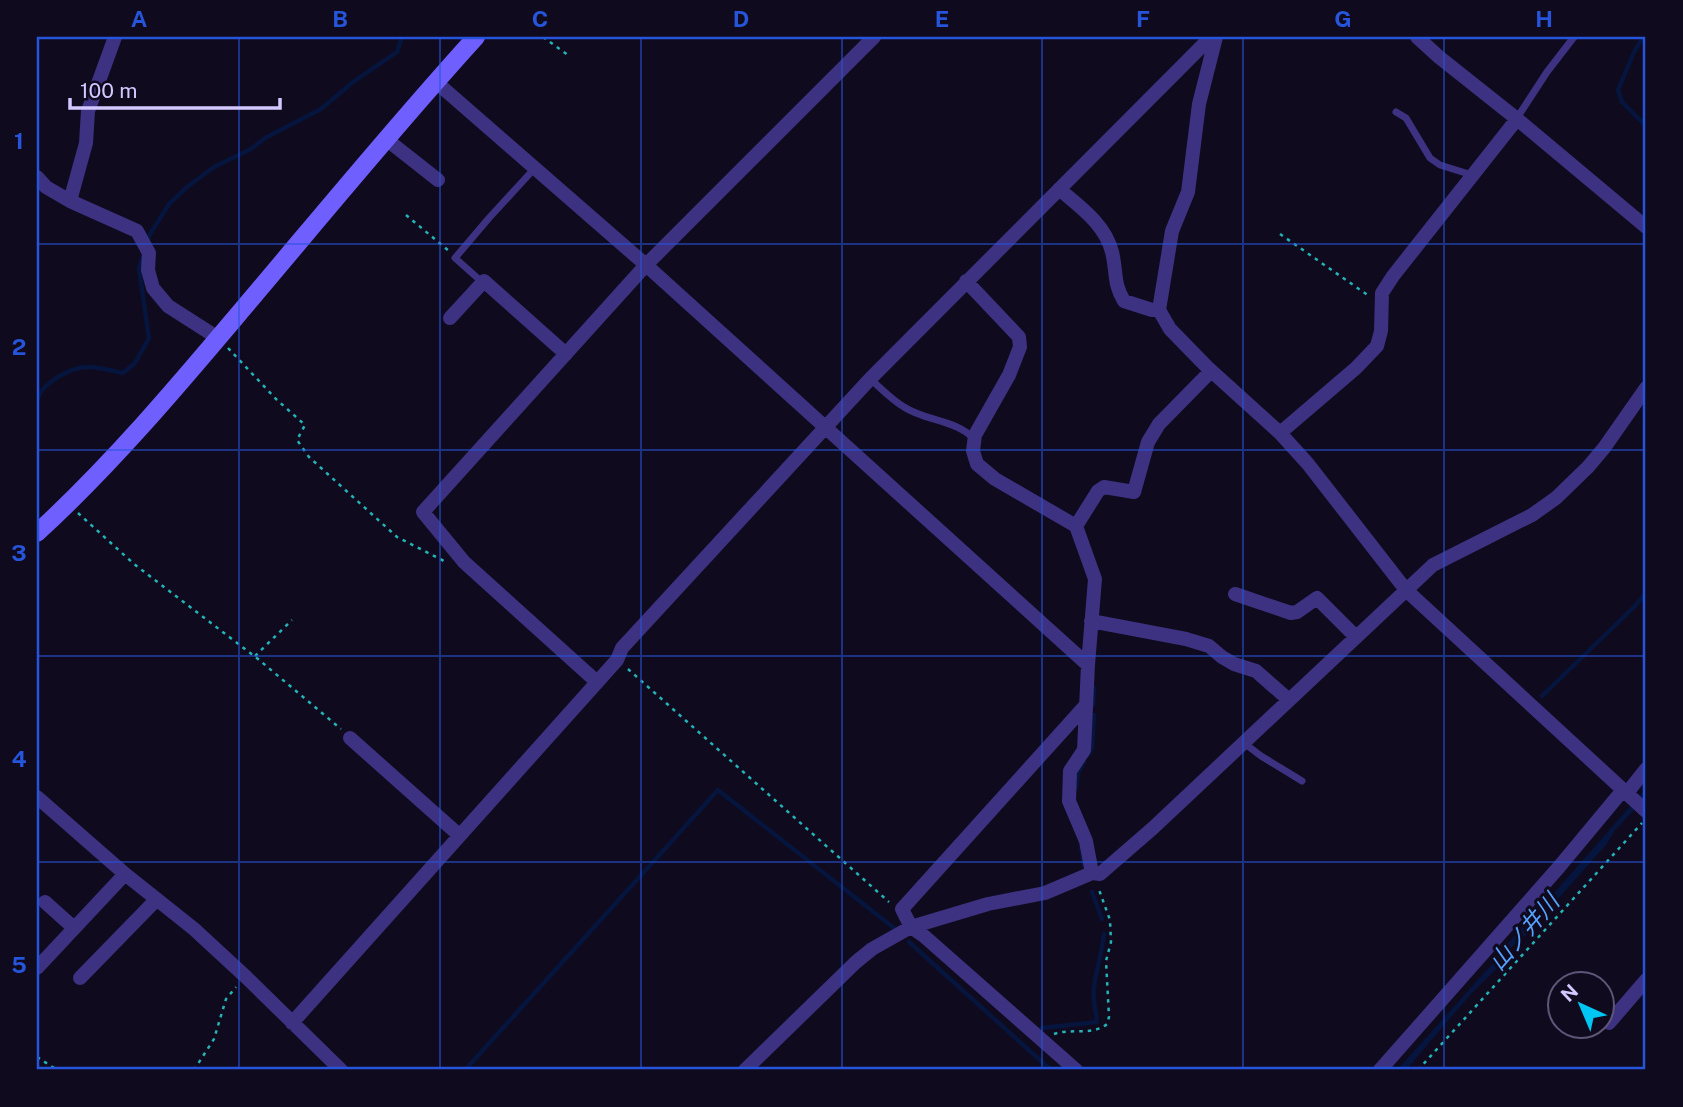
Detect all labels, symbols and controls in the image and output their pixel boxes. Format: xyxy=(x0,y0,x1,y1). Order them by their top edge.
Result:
text: A xyxy=(131,5,148,32)
text: B xyxy=(332,5,348,32)
text: C xyxy=(532,5,548,32)
text: D xyxy=(733,5,749,32)
text: E xyxy=(935,5,949,32)
text: F xyxy=(1136,5,1150,32)
text: G xyxy=(1334,5,1352,32)
text: H xyxy=(1535,5,1553,32)
scale bar xyxy=(70,66,280,110)
text: 100 m xyxy=(80,78,137,103)
text: 1 xyxy=(14,127,24,154)
text: 2 xyxy=(12,333,26,360)
text: 3 xyxy=(11,539,27,566)
text: 4 xyxy=(11,745,27,772)
water label: 山ノ井川 xyxy=(1483,886,1566,975)
text: 5 xyxy=(11,951,27,978)
north arrow xyxy=(1546,970,1616,1040)
text: N xyxy=(1556,980,1582,1006)

